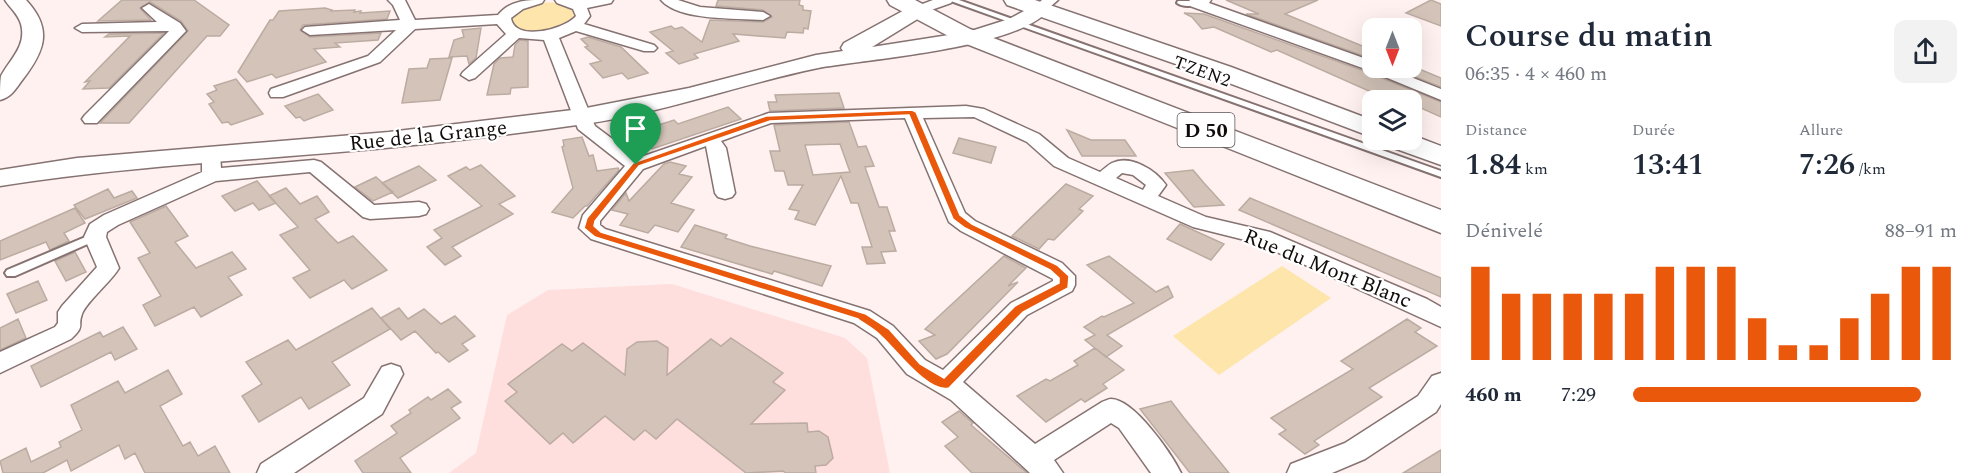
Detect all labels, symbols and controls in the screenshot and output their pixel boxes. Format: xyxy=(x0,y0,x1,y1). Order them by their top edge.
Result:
text: Course du matin xyxy=(1465,11,1713,61)
north arrow xyxy=(1362,18,1422,78)
map controls xyxy=(1362,18,1422,150)
button: share xyxy=(1894,20,1957,83)
street label: TZEN2 xyxy=(1170,49,1234,94)
text: 06:35 · 4 × 460 m xyxy=(1465,59,1607,89)
button: layers xyxy=(1362,90,1422,150)
pin xyxy=(610,103,661,165)
street label: Rue de la Grange xyxy=(348,112,509,160)
icon: arrive xyxy=(619,112,652,145)
road number: D 50 xyxy=(1178,113,1234,147)
text: Distance xyxy=(1465,118,1527,142)
text: Durée xyxy=(1632,118,1675,142)
text: Allure xyxy=(1799,118,1843,142)
text: 1.84 xyxy=(1465,142,1521,188)
text: 13:41 xyxy=(1632,142,1704,188)
text: 7:26 xyxy=(1799,142,1855,188)
text: km xyxy=(1521,157,1548,181)
text: /km xyxy=(1855,157,1886,181)
text: Dénivelé xyxy=(1465,216,1543,246)
text: 88–91 m xyxy=(1885,216,1957,246)
street label: Rue du Mont Blanc xyxy=(1239,221,1416,317)
text: 460 m xyxy=(1465,380,1522,410)
text: 7:29 xyxy=(1561,380,1596,410)

